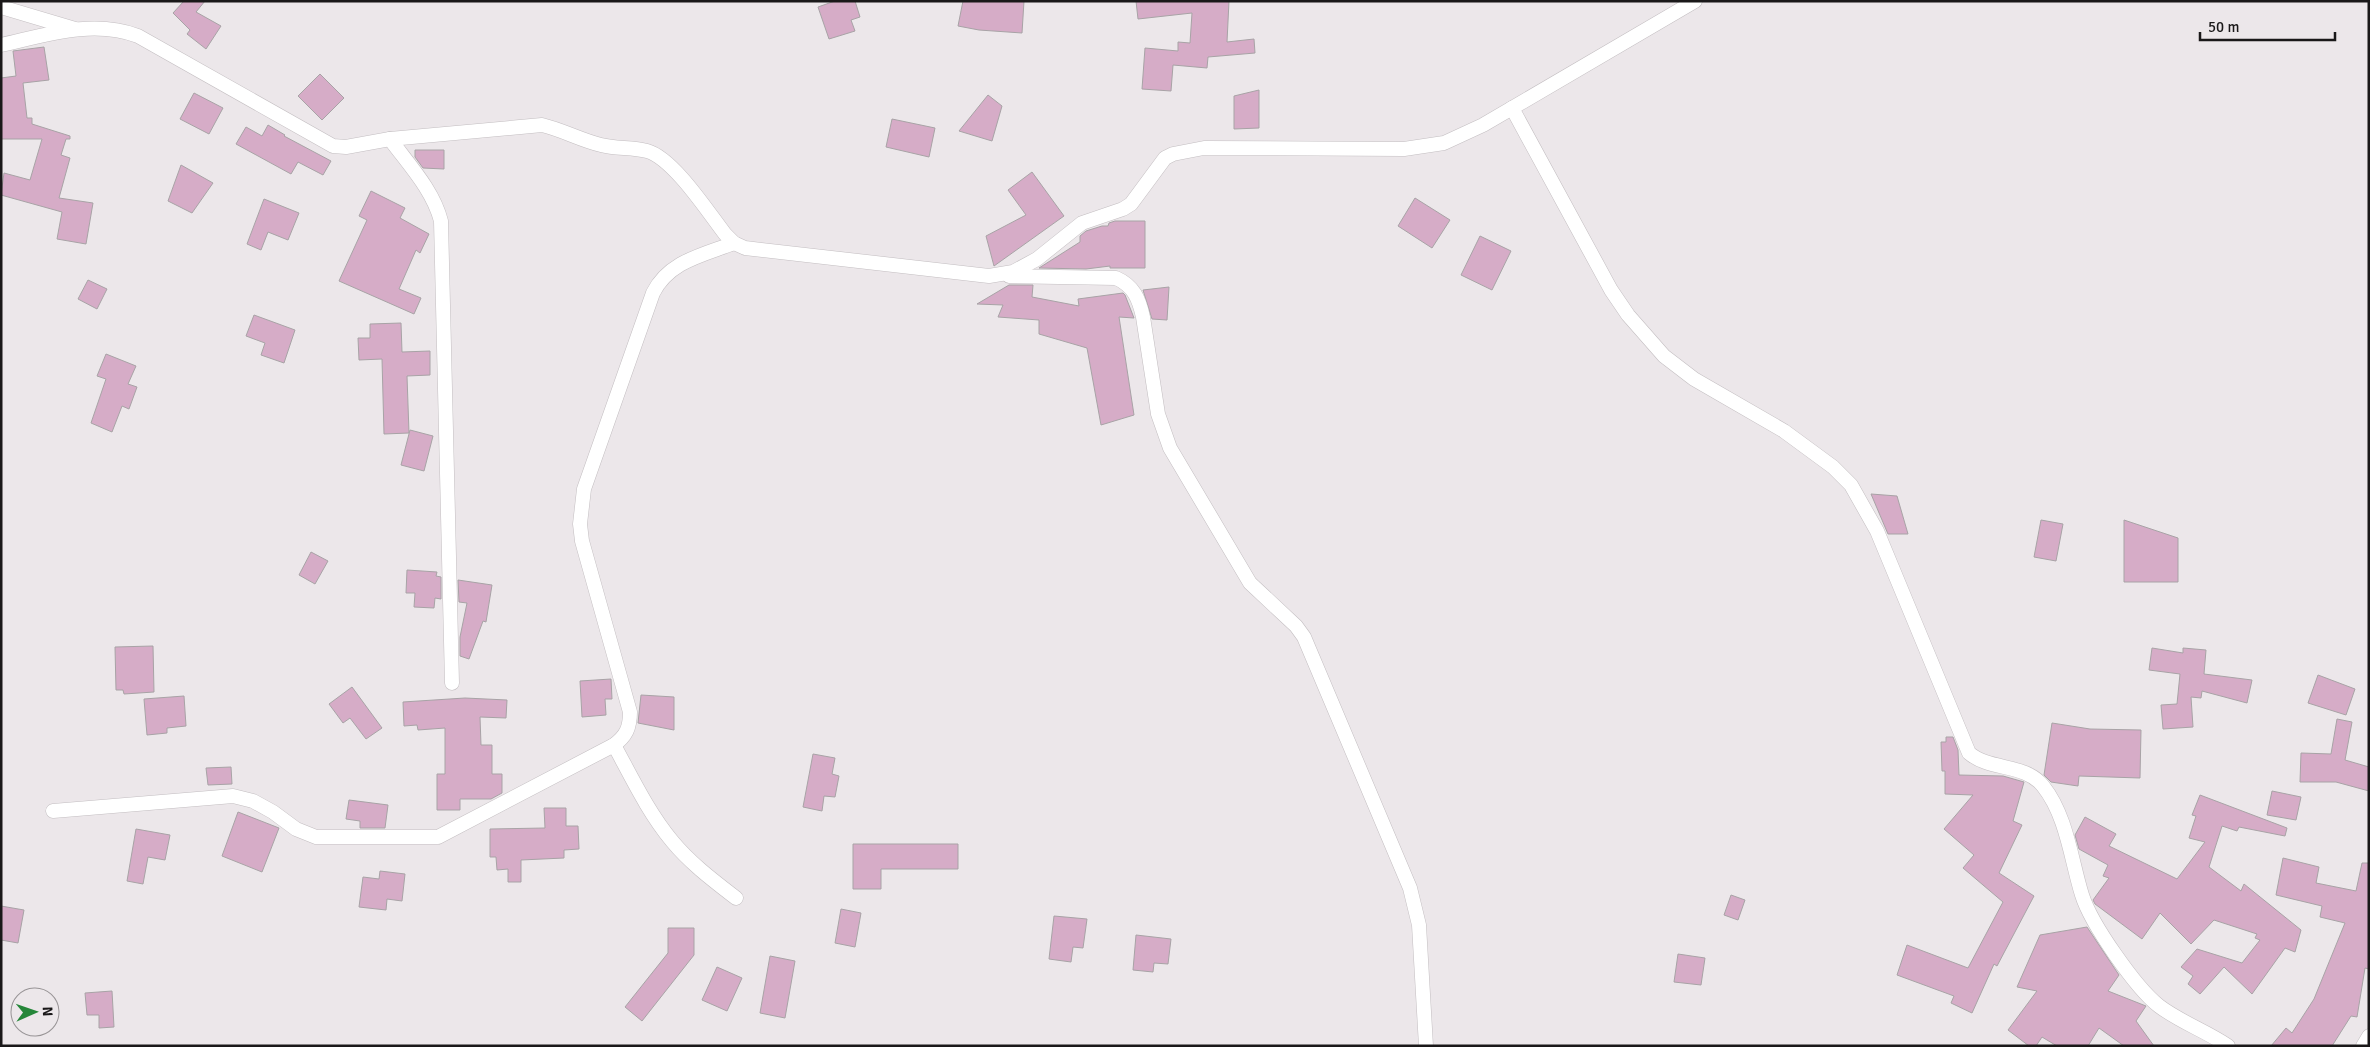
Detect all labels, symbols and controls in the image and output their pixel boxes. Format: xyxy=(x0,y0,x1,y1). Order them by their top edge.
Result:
scale bar xyxy=(2200,10,2335,42)
text: 50 m xyxy=(2208,18,2239,36)
north arrow xyxy=(10,987,60,1037)
text: N xyxy=(39,1006,56,1017)

